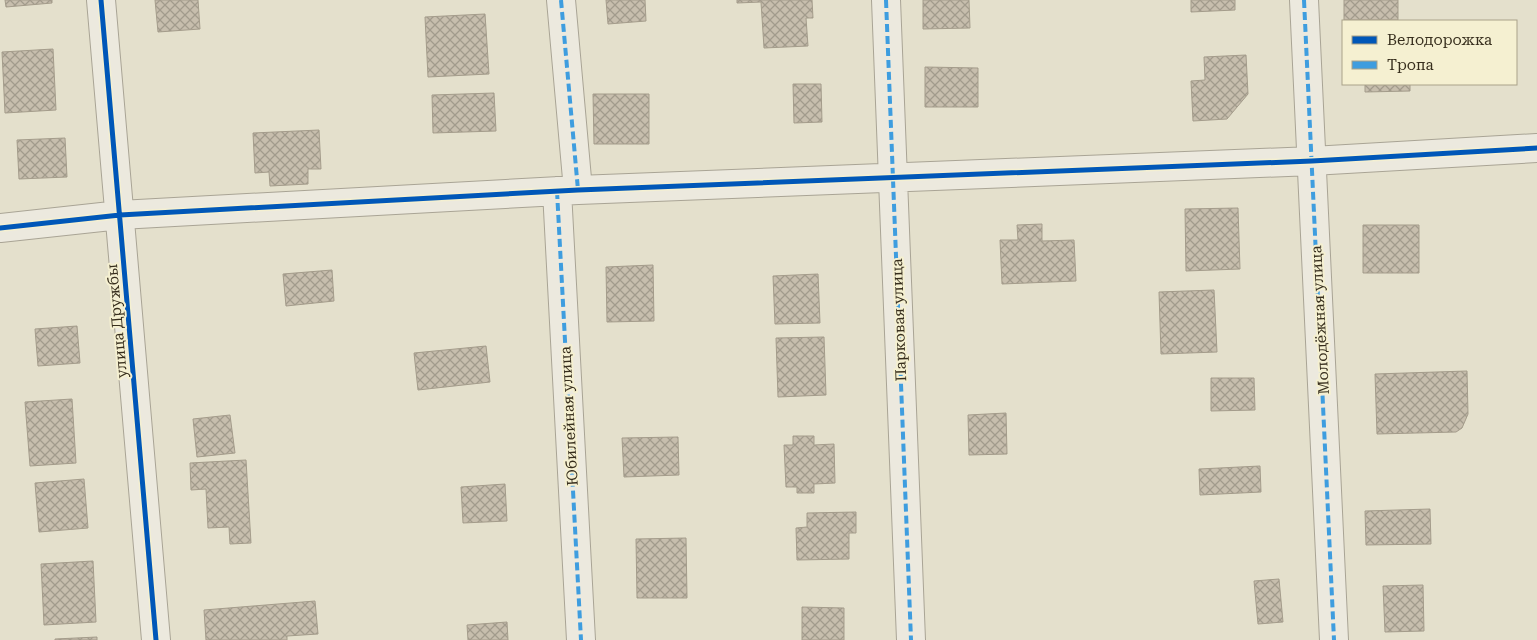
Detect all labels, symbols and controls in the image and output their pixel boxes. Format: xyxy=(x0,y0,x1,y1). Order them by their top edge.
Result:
legend xyxy=(1342,20,1517,85)
text: Велодорожка xyxy=(1387,31,1492,49)
text: Тропа xyxy=(1387,56,1434,74)
street label: Молодёжная улица xyxy=(1307,245,1333,395)
street label: Парковая улица xyxy=(888,258,910,382)
street label: улица Дружбы xyxy=(103,263,131,379)
street label: Юбилейная улица xyxy=(556,346,582,486)

